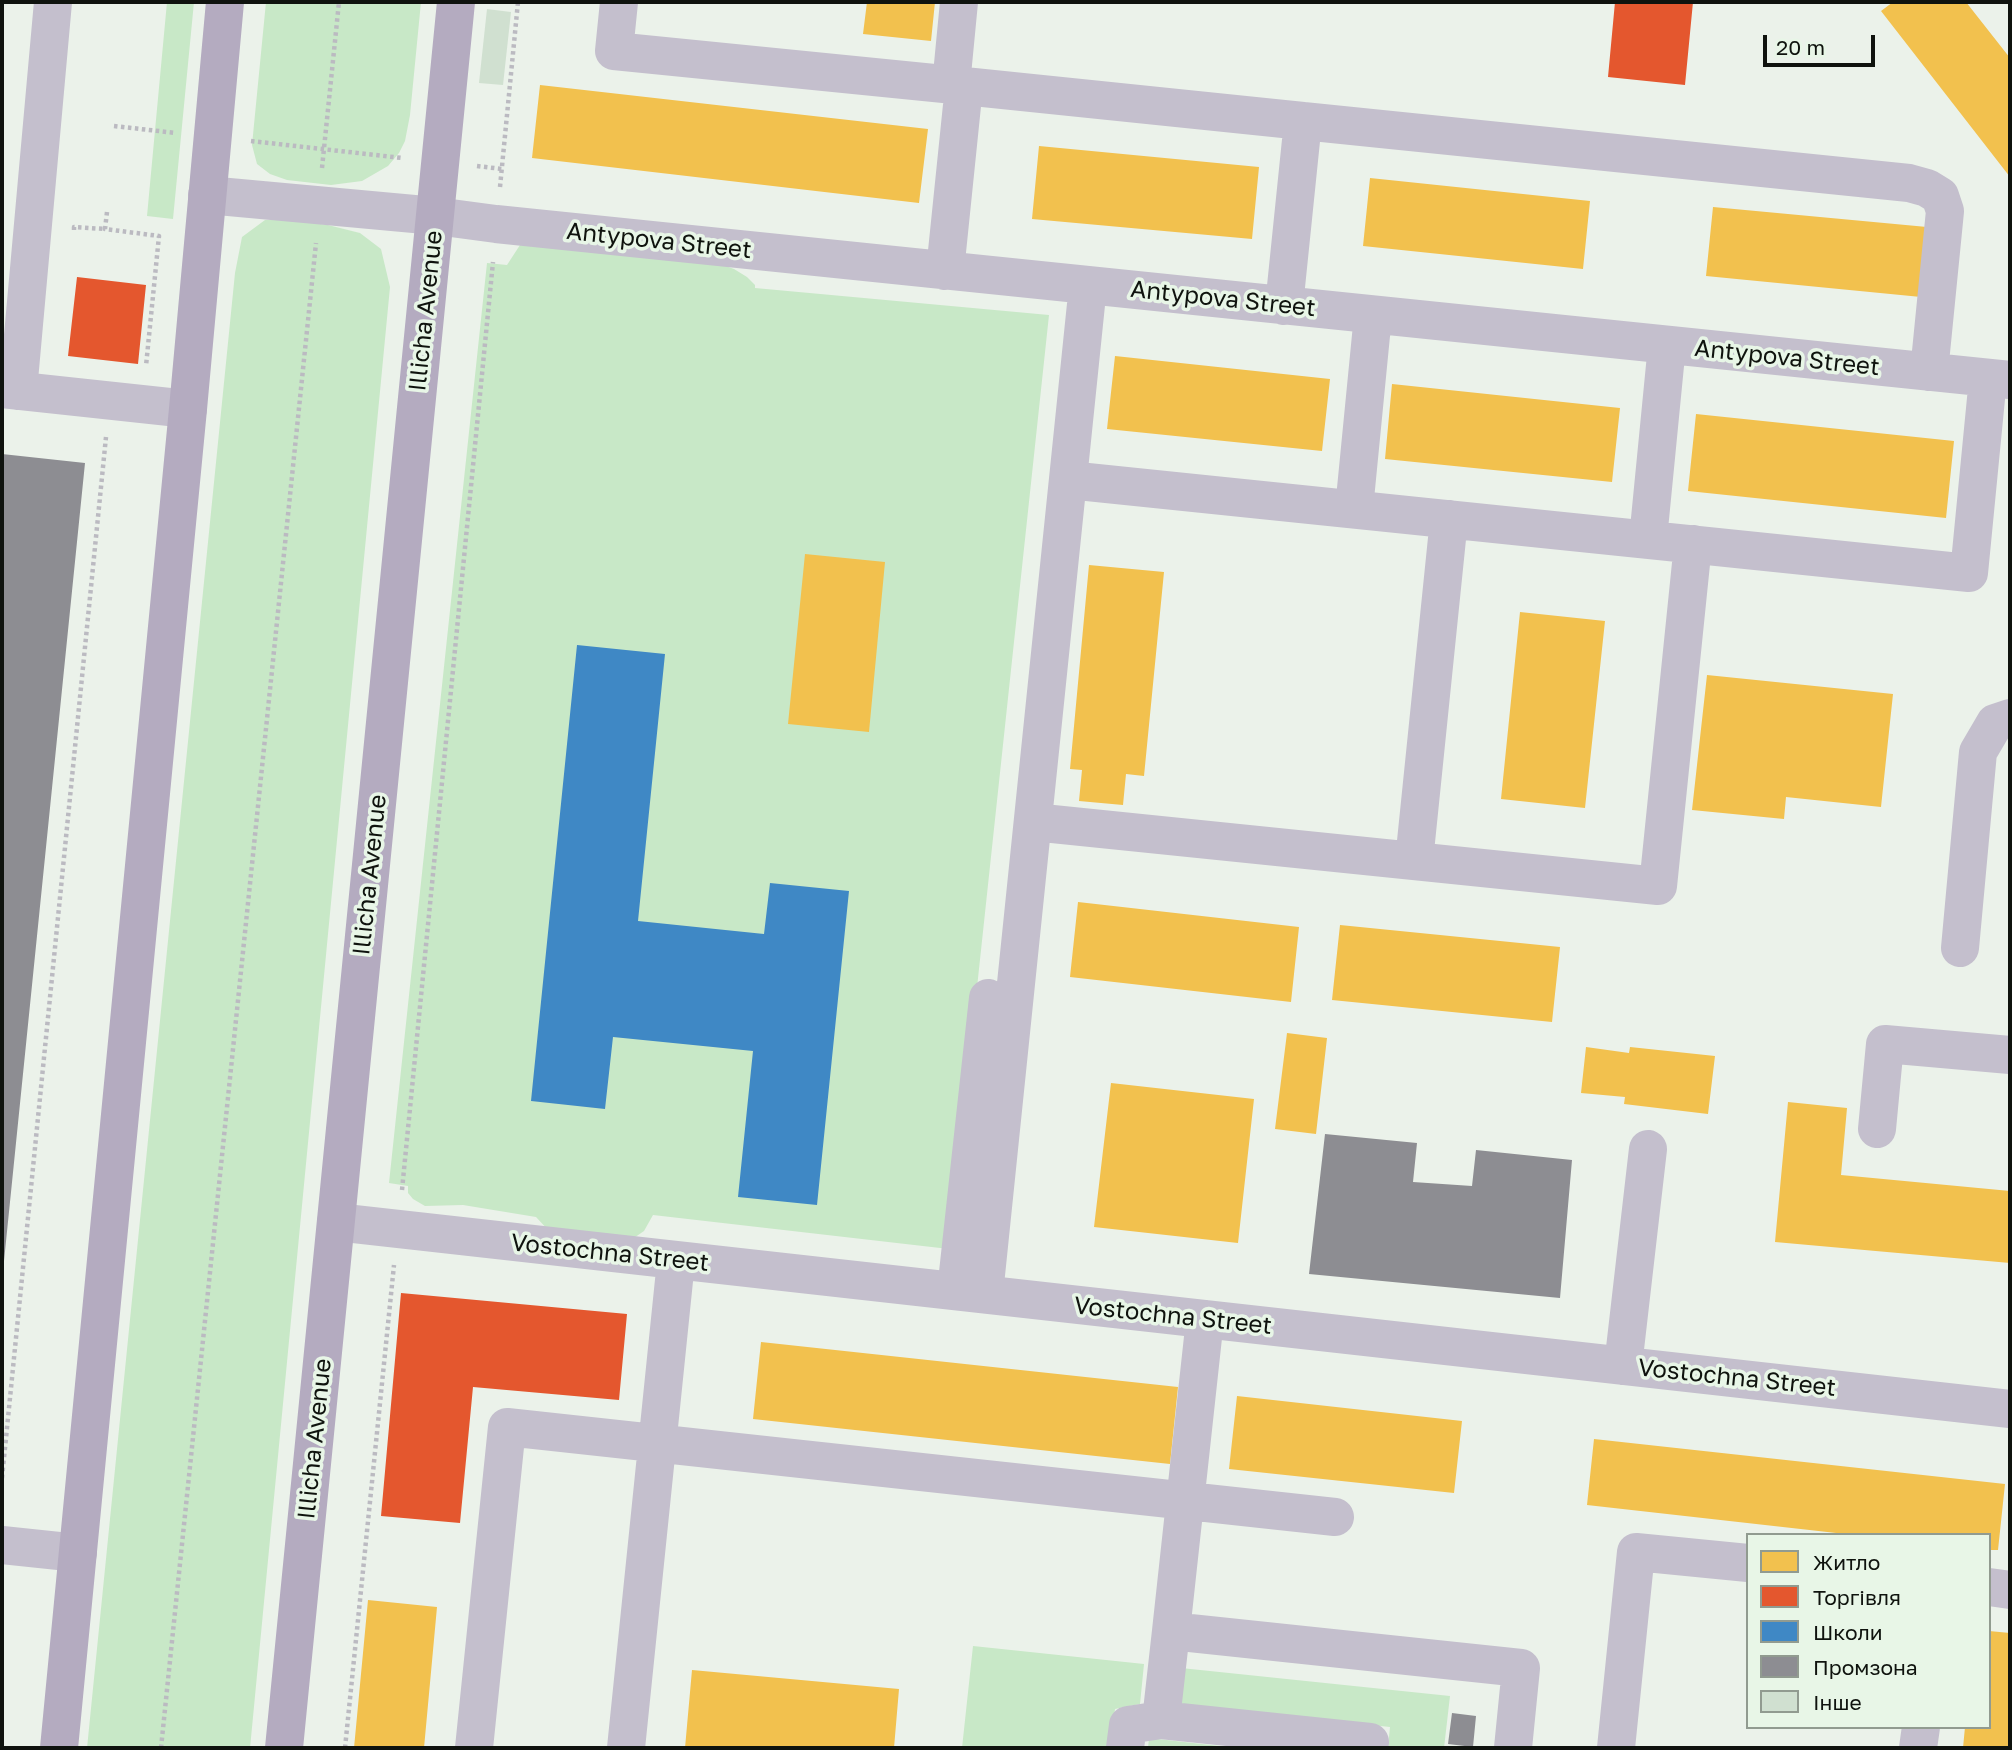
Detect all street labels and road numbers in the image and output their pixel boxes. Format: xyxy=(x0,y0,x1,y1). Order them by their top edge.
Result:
street label: Antypova Street xyxy=(565,217,753,265)
street label: Illicha Avenue xyxy=(403,229,449,393)
street label: Antypova Street xyxy=(1129,275,1317,323)
street label: Antypova Street xyxy=(1693,334,1881,382)
street label: Illicha Avenue xyxy=(347,793,393,957)
street label: Vostochna Street xyxy=(510,1228,710,1278)
street label: Vostochna Street xyxy=(1073,1291,1273,1341)
street label: Vostochna Street xyxy=(1637,1353,1837,1403)
street label: Illicha Avenue xyxy=(292,1357,338,1521)

